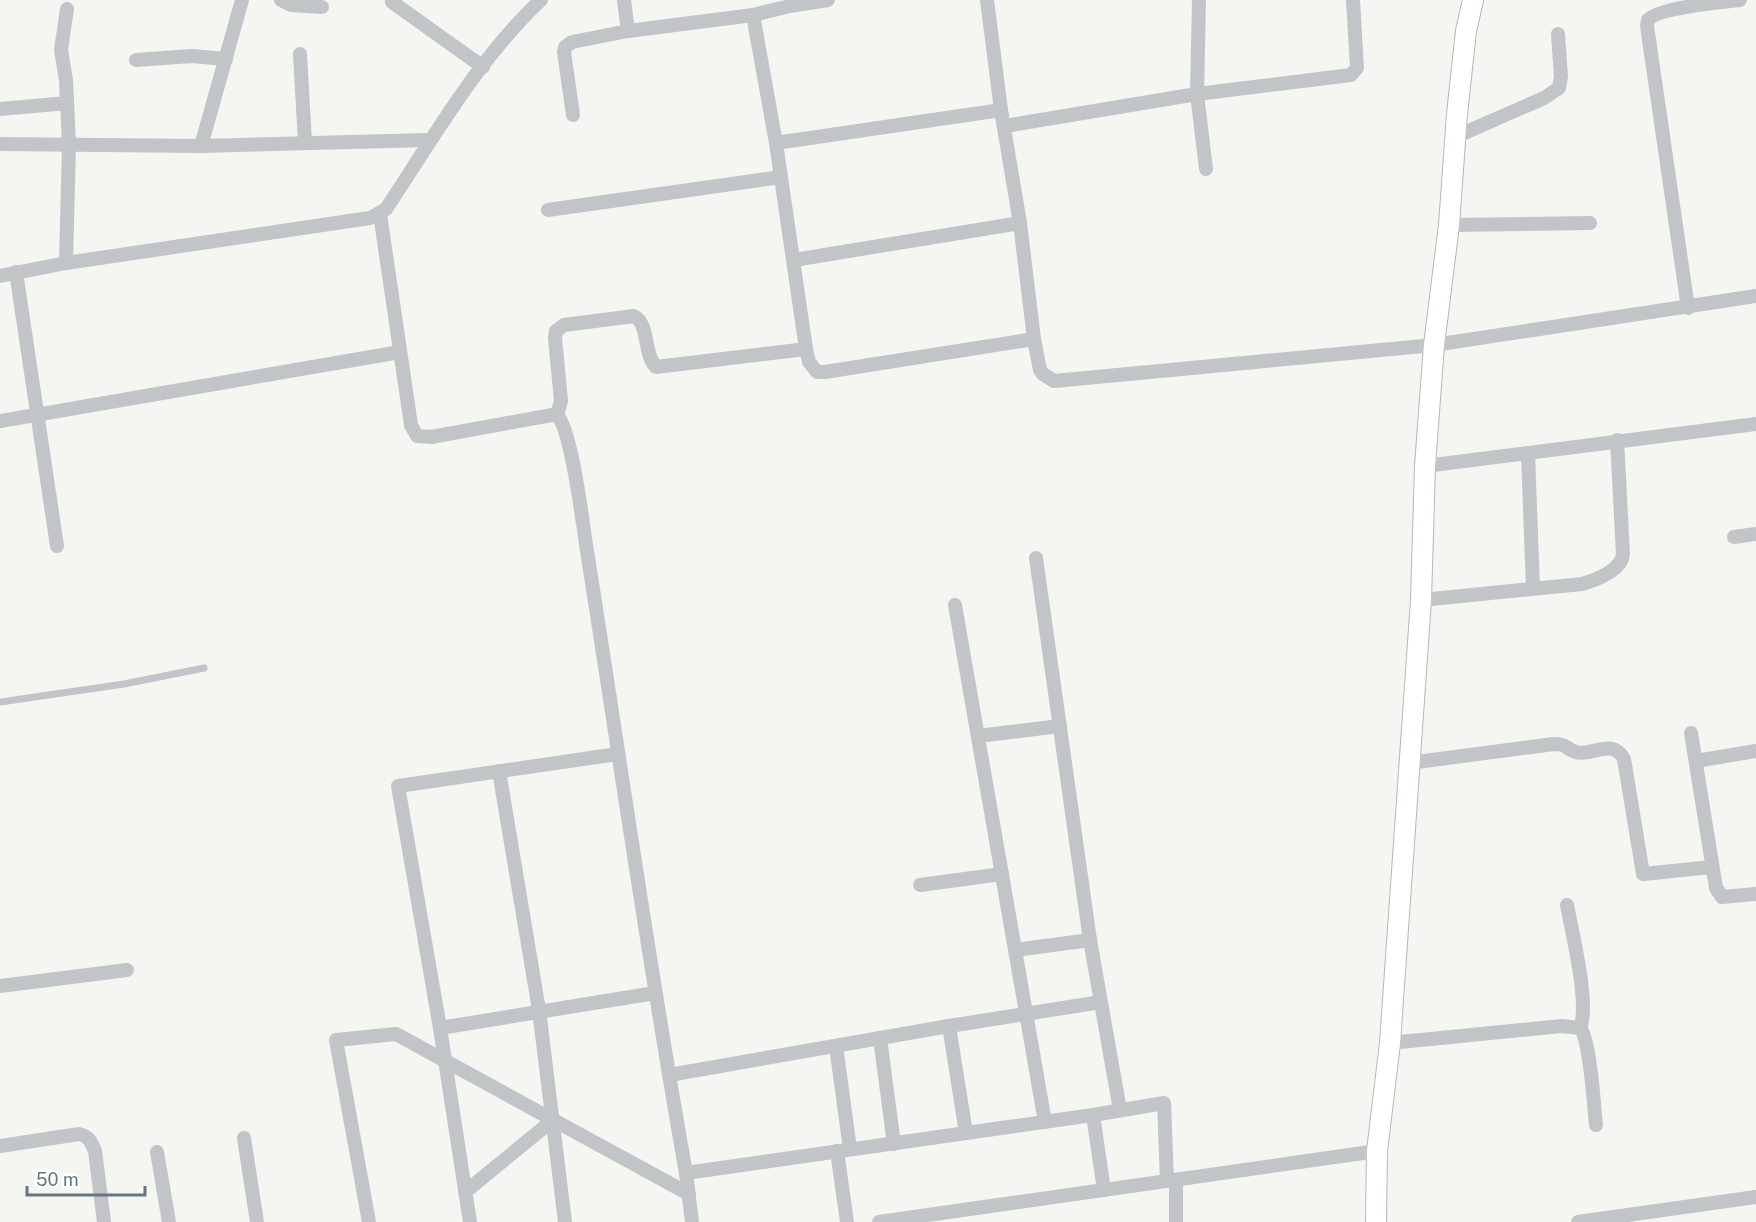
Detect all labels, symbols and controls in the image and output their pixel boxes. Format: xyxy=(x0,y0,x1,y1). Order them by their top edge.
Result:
scale bar xyxy=(27,1159,146,1197)
text: 50 m xyxy=(36,1169,79,1190)

